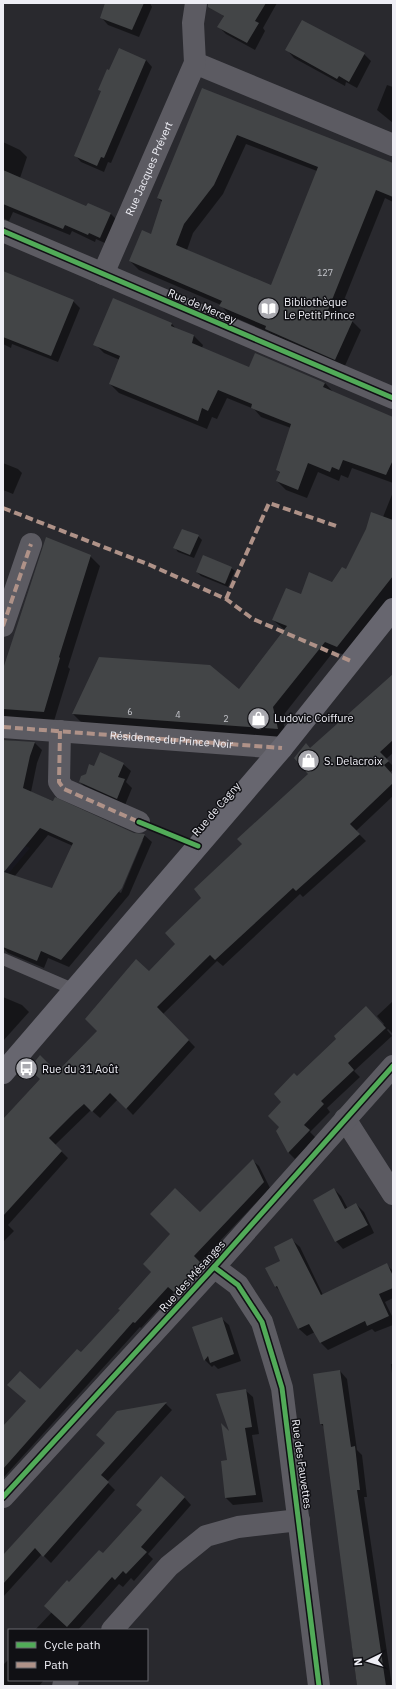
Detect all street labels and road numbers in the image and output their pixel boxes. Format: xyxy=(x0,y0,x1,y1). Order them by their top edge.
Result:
street label: Rue Jacques Prévert xyxy=(122,119,176,218)
street label: Rue de Mercey xyxy=(166,285,239,327)
street label: Résidence du Prince Noir xyxy=(109,728,234,751)
street label: Rue de Cagny xyxy=(189,779,244,839)
street label: Rue des Mésanges xyxy=(156,1237,228,1315)
street label: Rue des Fauvettes xyxy=(289,1418,315,1510)

